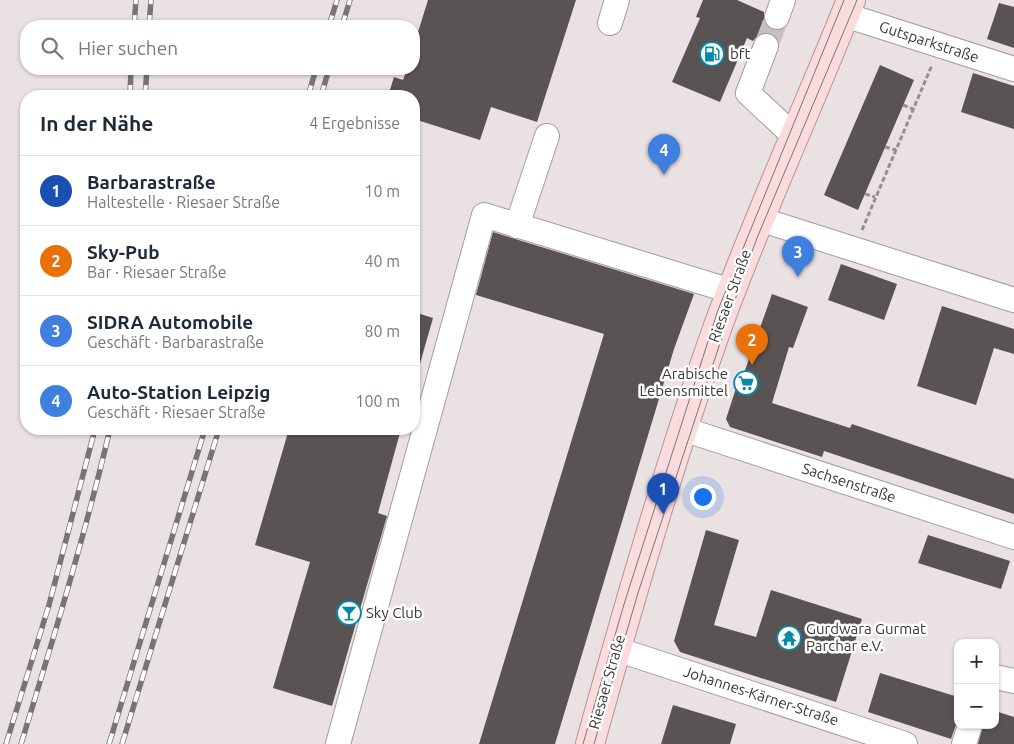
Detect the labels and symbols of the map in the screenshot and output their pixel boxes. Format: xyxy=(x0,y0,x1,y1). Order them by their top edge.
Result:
street label: Gutsparkstraße xyxy=(877,17,981,66)
fuel station icon: bft xyxy=(699,41,725,67)
place label: bft xyxy=(730,45,750,62)
pin: 4 xyxy=(648,134,680,175)
pin: 3 xyxy=(782,236,814,277)
street label: Riesaer Straße xyxy=(705,247,754,344)
pin: 2 xyxy=(736,324,768,365)
place label: Arabische Lebensmittel xyxy=(639,365,728,399)
supermarket icon: Arabische Lebensmittel xyxy=(733,370,759,396)
street label: Sachsenstraße xyxy=(800,459,898,506)
pin: 1 xyxy=(647,473,679,514)
your location xyxy=(690,484,716,510)
bar icon: Sky Club xyxy=(336,600,362,626)
place label: Sky Club xyxy=(366,604,423,621)
place label: Gurdwara Gurmat Parchar e.V. xyxy=(806,620,926,654)
temple icon: Gurdwara Gurmat Parchar e.V. xyxy=(776,625,802,651)
street label: Riesaer Straße xyxy=(585,633,628,731)
street label: Johannes-Kärner-Straße xyxy=(681,662,841,729)

